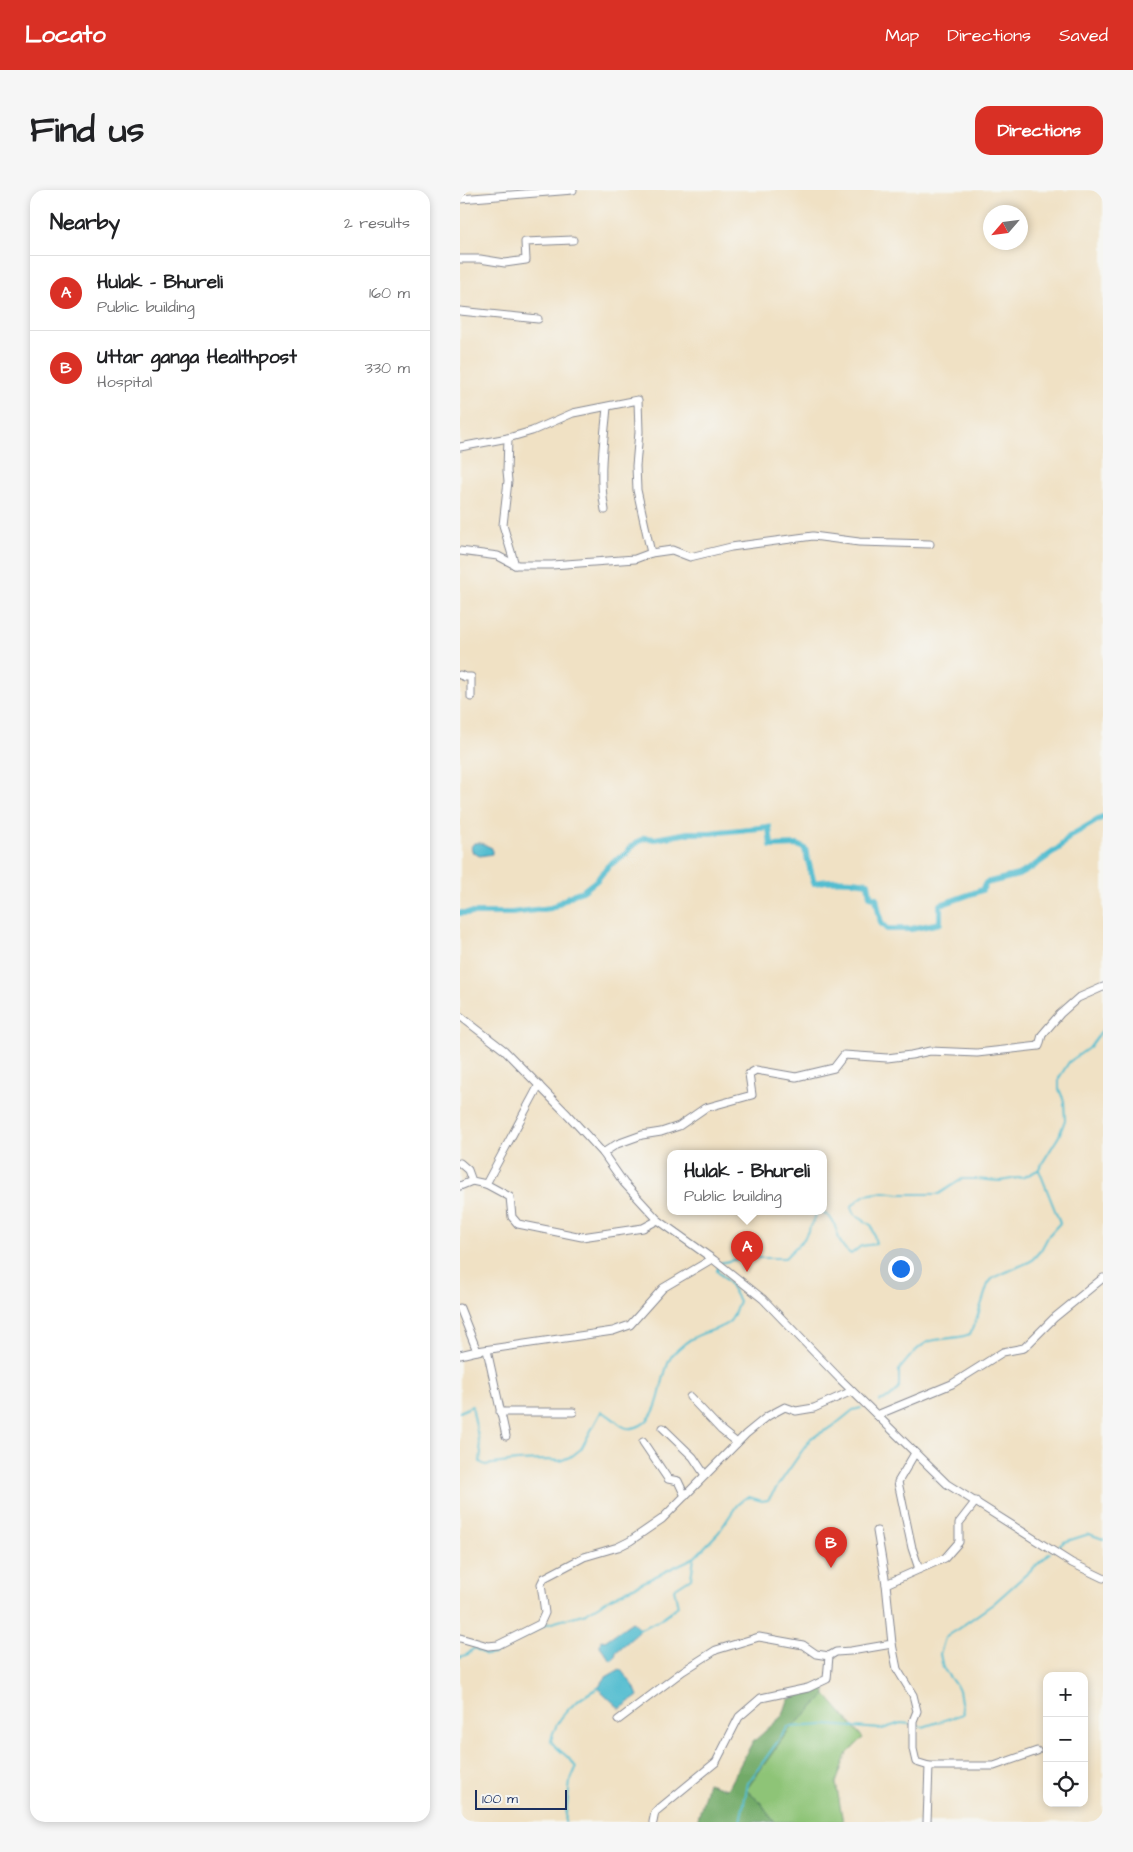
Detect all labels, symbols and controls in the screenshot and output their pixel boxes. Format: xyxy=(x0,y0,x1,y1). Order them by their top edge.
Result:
text: Locato xyxy=(25,18,106,52)
text: Map xyxy=(885,23,919,48)
text: Directions xyxy=(947,23,1031,48)
text: Saved xyxy=(1059,23,1108,48)
text: Find us xyxy=(30,106,144,155)
button: Directions xyxy=(975,106,1103,155)
north arrow xyxy=(983,205,1028,250)
text: Nearby xyxy=(50,208,120,237)
text: 2 results xyxy=(344,212,410,234)
text: Hulak - Bhureli xyxy=(97,269,223,296)
text: A xyxy=(61,282,71,304)
text: 160 m xyxy=(369,282,410,304)
text: Public building xyxy=(97,296,195,318)
text: Uttar ganga Healthpost xyxy=(97,344,297,371)
text: B xyxy=(60,357,72,379)
text: 330 m xyxy=(365,357,410,379)
text: Hospital xyxy=(97,371,152,393)
popup xyxy=(667,1150,827,1215)
text: Hulak - Bhureli xyxy=(684,1158,810,1185)
text: Public building xyxy=(684,1185,782,1207)
pin: A xyxy=(731,1231,763,1272)
your location xyxy=(888,1256,914,1282)
pin: B xyxy=(815,1527,847,1568)
map controls xyxy=(1043,1672,1088,1807)
button: + xyxy=(1043,1672,1088,1717)
button: − xyxy=(1043,1717,1088,1762)
button: locate xyxy=(1043,1762,1088,1807)
scale bar xyxy=(475,1787,568,1810)
text: 100 m xyxy=(482,1789,518,1809)

